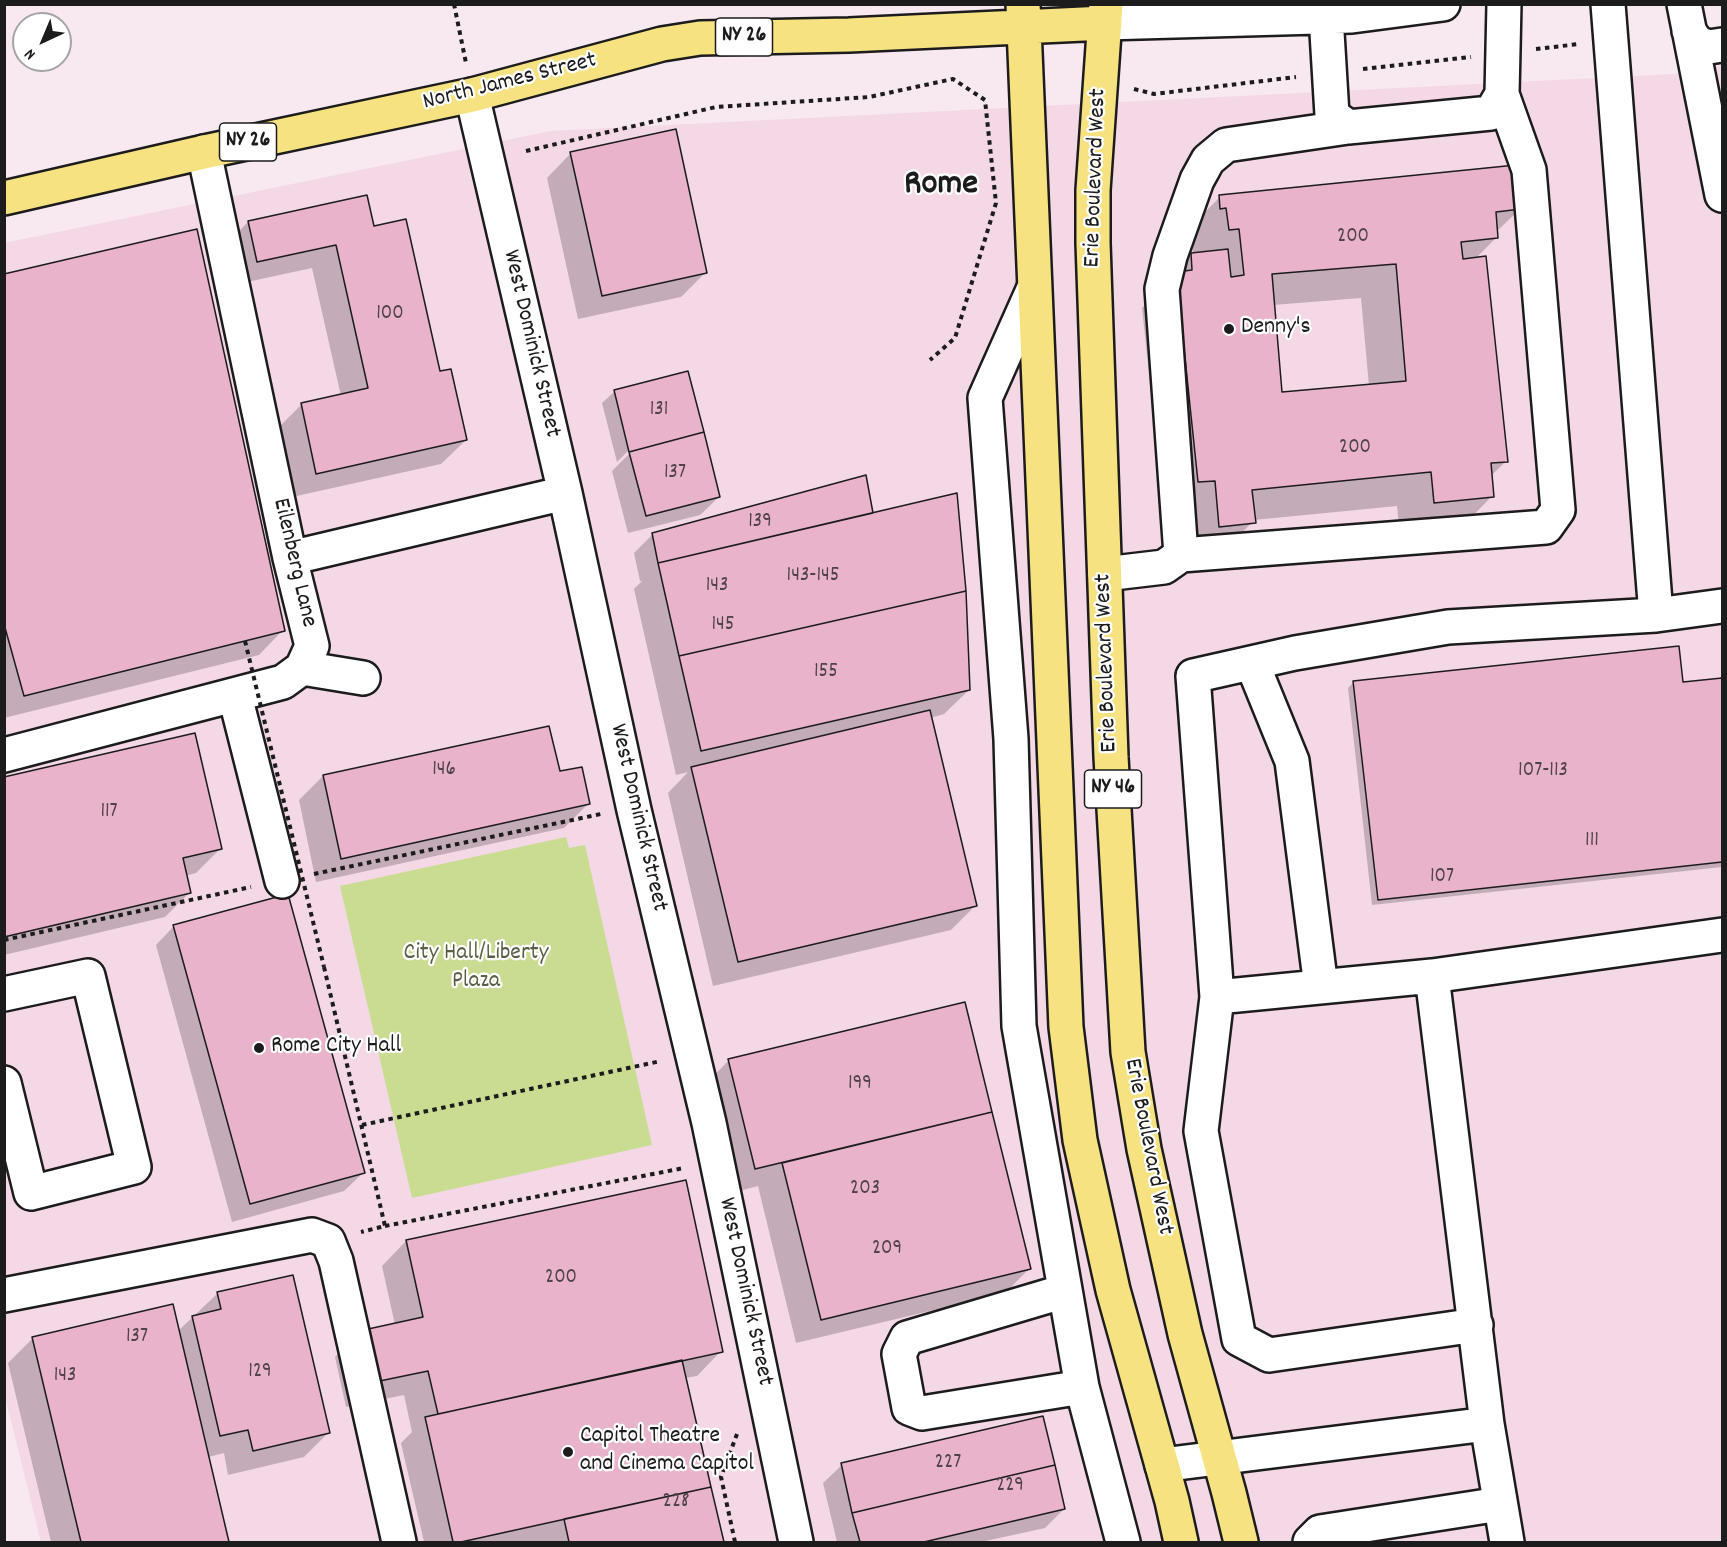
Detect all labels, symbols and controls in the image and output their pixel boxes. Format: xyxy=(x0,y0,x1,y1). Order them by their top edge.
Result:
north arrow xyxy=(12,12,72,72)
road number: NY 26 xyxy=(716,18,772,56)
text: N xyxy=(20,43,41,65)
street label: North James Street xyxy=(420,48,600,118)
street label: Erie Boulevard West xyxy=(1079,88,1115,268)
road number: NY 26 xyxy=(220,123,276,161)
district label: Rome xyxy=(904,165,978,209)
house number: 200 xyxy=(1337,225,1369,251)
street label: West Dominick Street xyxy=(494,247,566,441)
house number: 100 xyxy=(376,302,404,328)
place label: Denny's xyxy=(1241,315,1311,343)
marker: Denny's xyxy=(1222,322,1236,336)
house number: 131 xyxy=(650,398,668,424)
house number: 200 xyxy=(1339,436,1371,462)
house number: 137 xyxy=(664,461,686,487)
street label: Eilenberg Lane xyxy=(264,496,322,630)
house number: 139 xyxy=(748,510,772,536)
house number: 143-145 xyxy=(787,564,839,590)
street label: Erie Boulevard West xyxy=(1090,573,1126,753)
house number: 143 xyxy=(706,574,728,600)
house number: 145 xyxy=(711,613,735,639)
house number: 155 xyxy=(814,660,838,686)
street label: West Dominick Street xyxy=(601,721,673,915)
house number: 146 xyxy=(432,758,456,784)
house number: 107-113 xyxy=(1518,759,1568,785)
road number: NY 46 xyxy=(1084,770,1142,808)
house number: 117 xyxy=(100,800,118,826)
house number: 111 xyxy=(1585,829,1599,855)
house number: 107 xyxy=(1430,865,1454,891)
park label: City Hall/Liberty Plaza xyxy=(404,941,548,997)
place label: Rome City Hall xyxy=(271,1034,401,1062)
marker: Rome City Hall xyxy=(252,1041,266,1055)
street label: Erie Boulevard West xyxy=(1116,1056,1178,1238)
house number: 199 xyxy=(848,1072,872,1098)
house number: 203 xyxy=(850,1177,880,1203)
street label: West Dominick Street xyxy=(710,1195,778,1389)
house number: 209 xyxy=(872,1237,902,1263)
house number: 200 xyxy=(545,1266,577,1292)
house number: 137 xyxy=(126,1325,148,1351)
house number: 129 xyxy=(248,1360,272,1386)
house number: 143 xyxy=(54,1364,76,1390)
place label: Capitol Theatre and Cinema Capitol xyxy=(580,1424,754,1480)
marker: Capitol Theatre and Cinema Capitol xyxy=(561,1445,575,1459)
house number: 227 xyxy=(935,1451,961,1477)
house number: 229 xyxy=(996,1474,1024,1500)
house number: 228 xyxy=(663,1490,689,1516)

